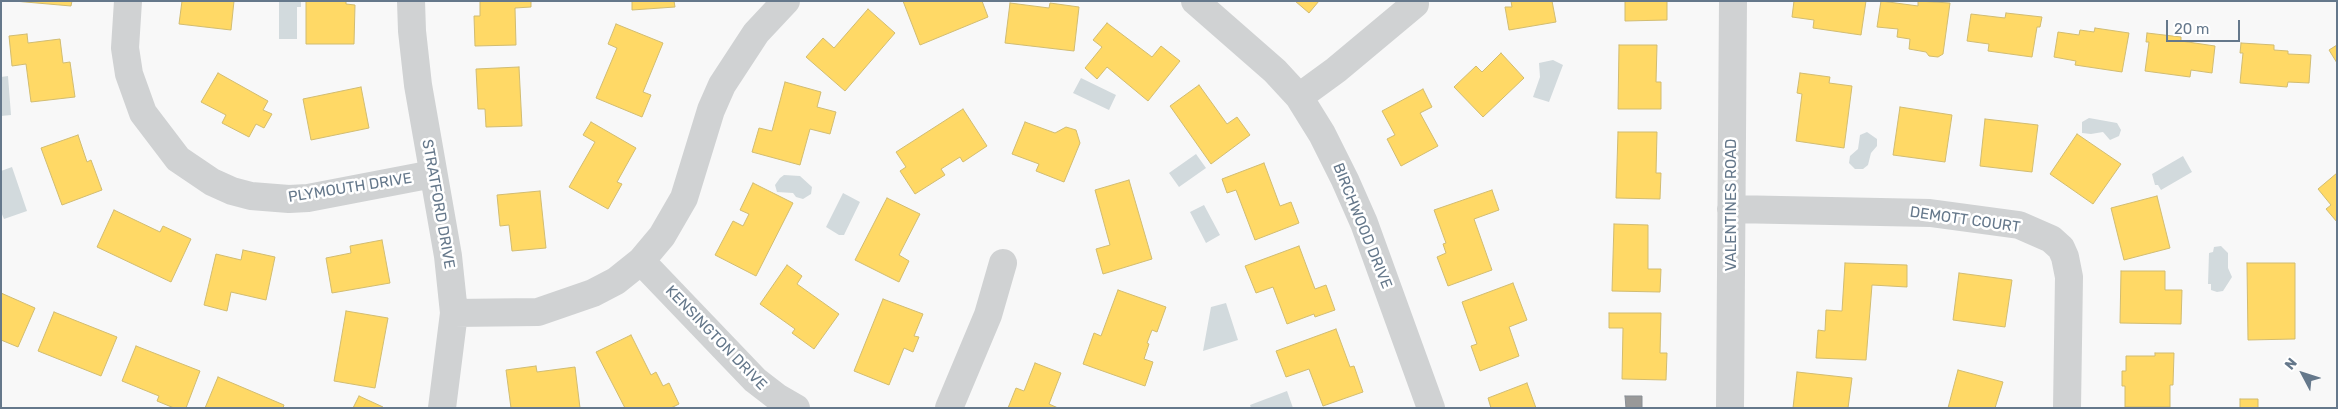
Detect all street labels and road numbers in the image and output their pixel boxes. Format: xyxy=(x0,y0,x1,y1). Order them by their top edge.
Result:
street label: STRATFORD DRIVE xyxy=(418,138,458,270)
street label: VALENTINES ROAD xyxy=(1723,139,1741,271)
street label: BIRCHWOOD DRIVE xyxy=(1329,161,1395,291)
street label: PLYMOUTH DRIVE xyxy=(287,169,413,207)
street label: DEMOTT COURT xyxy=(1909,203,2021,237)
street label: KENSINGTON DRIVE xyxy=(661,282,771,394)

